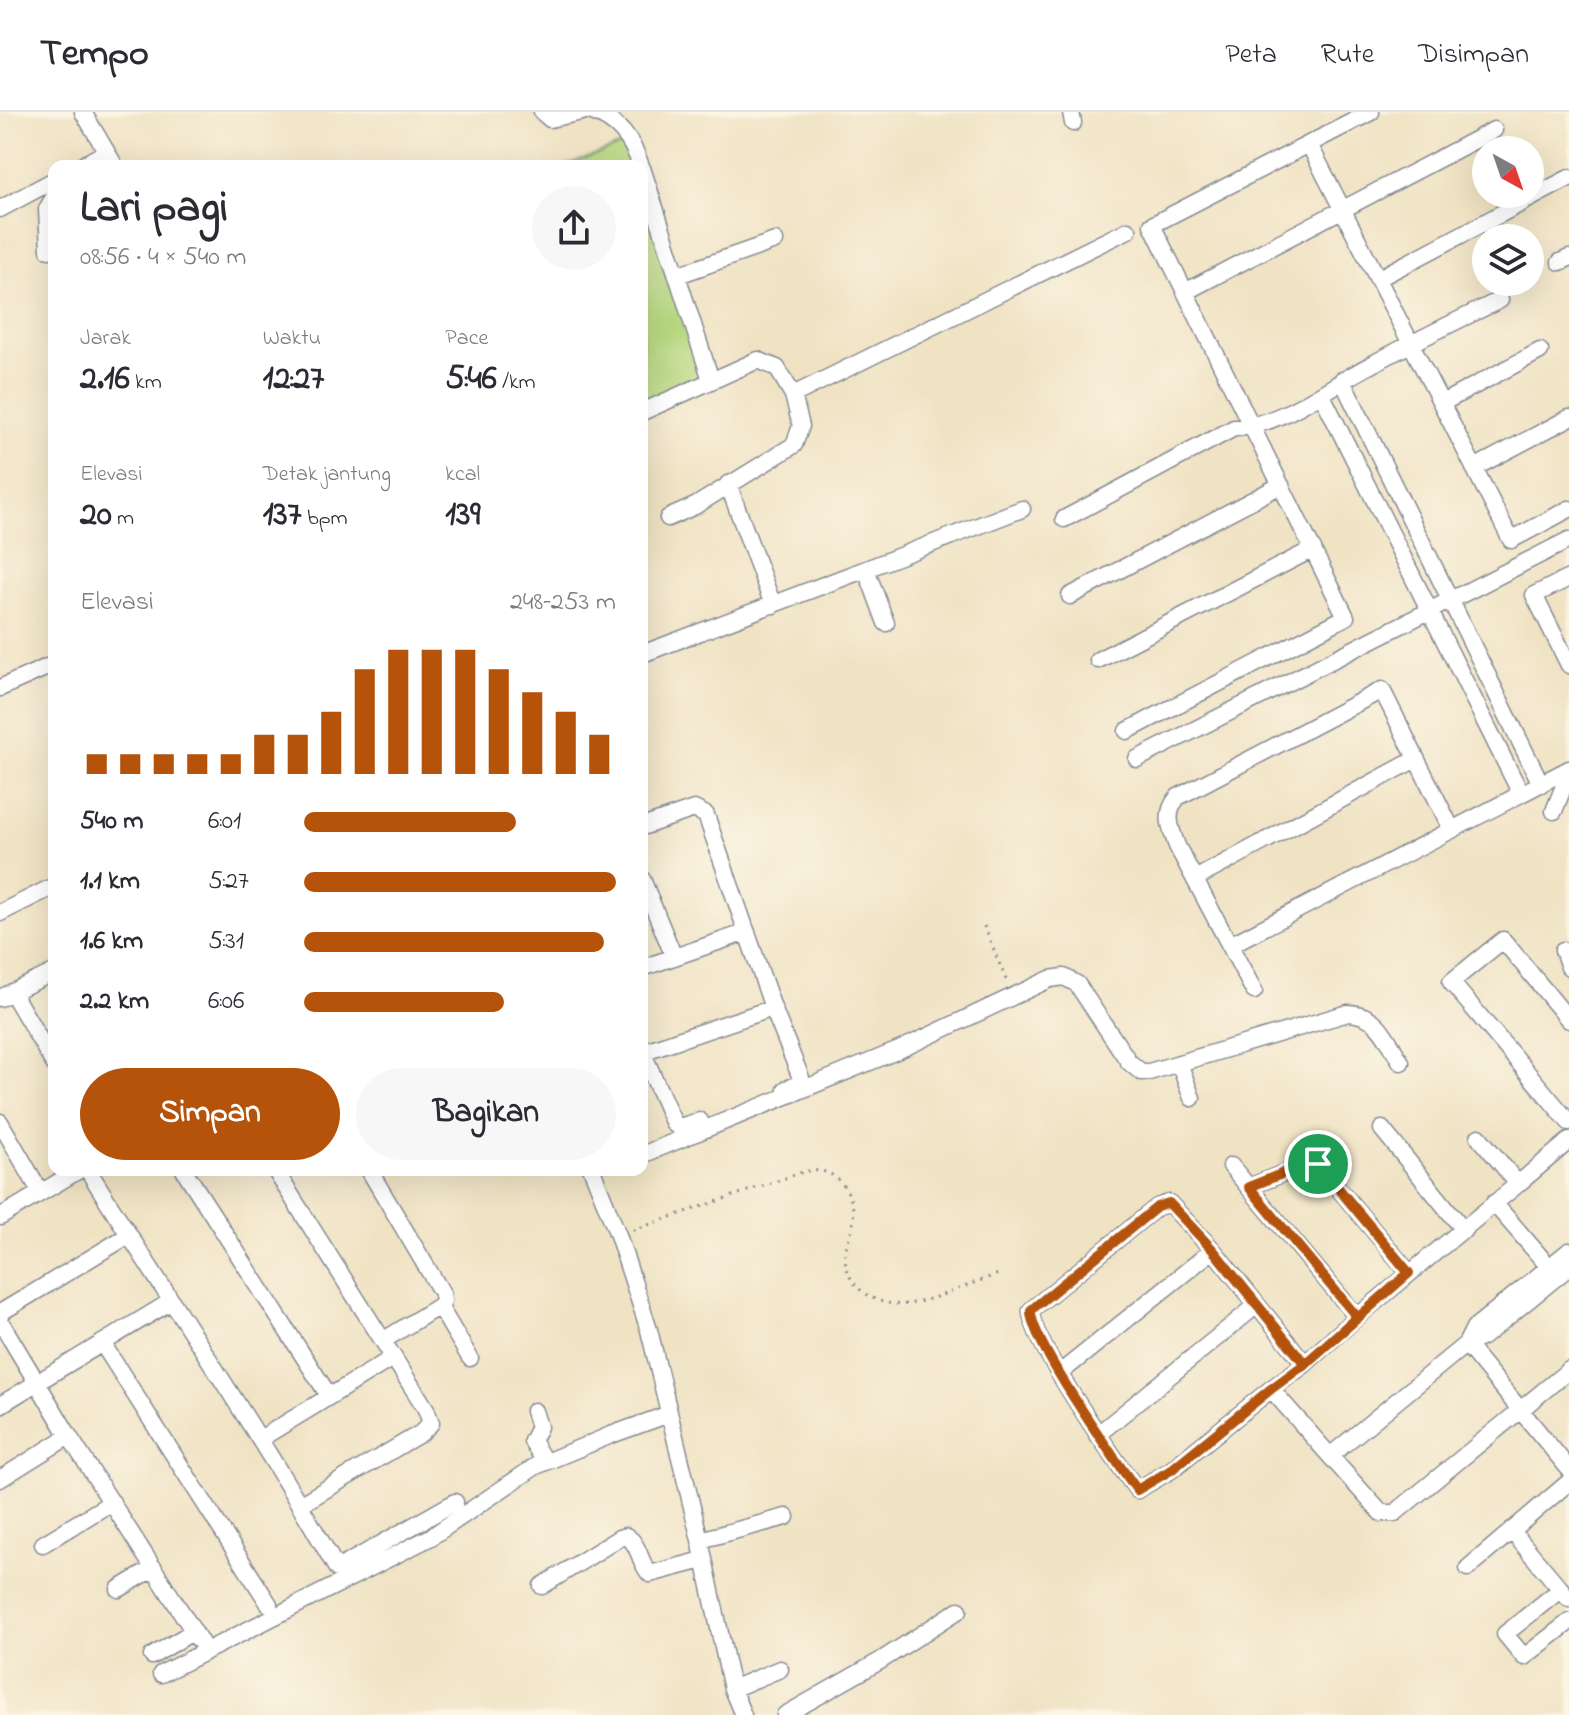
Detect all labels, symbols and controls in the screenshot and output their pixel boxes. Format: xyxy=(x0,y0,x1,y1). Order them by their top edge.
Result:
text: Tempo xyxy=(40,27,149,83)
text: Peta xyxy=(1225,35,1277,76)
text: Rute xyxy=(1321,35,1374,76)
text: Disimpan xyxy=(1418,35,1529,76)
north arrow xyxy=(1472,136,1544,208)
map controls xyxy=(1472,136,1544,296)
text: Lari pagi xyxy=(80,177,228,241)
button: share xyxy=(532,186,616,270)
button: layers xyxy=(1472,224,1544,296)
text: 08:56 · 4 × 540 m xyxy=(80,239,246,277)
text: Jarak xyxy=(80,323,131,355)
text: Waktu xyxy=(263,323,321,355)
text: Pace xyxy=(445,323,488,355)
text: 2.16 xyxy=(80,355,130,405)
text: 12:27 xyxy=(263,355,324,405)
text: 5:46 xyxy=(445,355,497,405)
text: km xyxy=(130,367,162,399)
text: /km xyxy=(497,367,536,399)
text: Elevasi xyxy=(80,459,142,491)
text: Detak jantung xyxy=(263,459,391,491)
text: kcal xyxy=(445,459,480,491)
text: 20 xyxy=(80,491,112,541)
text: 137 xyxy=(263,491,302,541)
text: 139 xyxy=(445,491,480,541)
text: m xyxy=(112,503,134,535)
text: bpm xyxy=(302,503,348,535)
text: Elevasi xyxy=(80,584,154,622)
text: 248–253 m xyxy=(510,584,616,622)
text: 540 m xyxy=(80,803,144,841)
text: 6:01 xyxy=(208,803,241,841)
text: 1.1 km xyxy=(80,863,140,901)
text: 5:27 xyxy=(208,863,249,901)
text: 1.6 km xyxy=(80,923,143,961)
text: 5:31 xyxy=(208,923,244,961)
text: 2.2 km xyxy=(80,983,149,1021)
text: 6:06 xyxy=(208,983,244,1021)
button: Simpan xyxy=(80,1068,340,1160)
button: Bagikan xyxy=(356,1068,616,1160)
pin xyxy=(1284,1130,1352,1198)
icon: arrive xyxy=(1296,1142,1340,1186)

